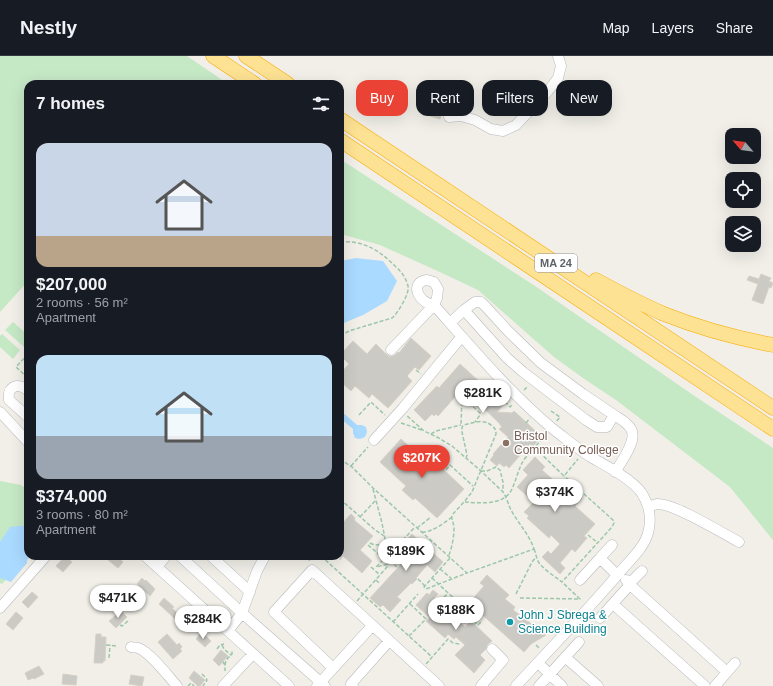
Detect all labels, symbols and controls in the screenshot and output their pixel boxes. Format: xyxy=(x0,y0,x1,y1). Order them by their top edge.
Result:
text: Nestly xyxy=(20,17,77,38)
text: Map xyxy=(602,20,630,36)
text: Layers xyxy=(652,20,694,36)
text: Share xyxy=(716,20,753,36)
chip: Buy xyxy=(356,80,408,116)
chip: Rent xyxy=(416,80,474,116)
chip: Filters xyxy=(482,80,548,116)
chip: New xyxy=(556,80,612,116)
icon: filters xyxy=(310,93,332,115)
text: 7 homes xyxy=(36,94,105,113)
north arrow xyxy=(725,128,761,164)
map controls xyxy=(725,128,761,252)
icon: home xyxy=(148,169,220,241)
button: locate xyxy=(725,172,761,208)
button: layers xyxy=(725,216,761,252)
road number: MA 24 xyxy=(535,254,577,272)
text: $207,000 xyxy=(36,275,107,294)
text: 2 rooms · 56 m² xyxy=(36,295,128,310)
text: Apartment xyxy=(36,310,96,325)
pin: $281K xyxy=(455,380,511,414)
icon: home xyxy=(148,381,220,453)
text: $281K xyxy=(464,385,502,400)
place label: Bristol Community College xyxy=(514,429,619,457)
marker: Bristol Community College xyxy=(501,438,511,448)
pin: $207K xyxy=(394,445,450,479)
text: $207K xyxy=(403,450,441,465)
pin: $374K xyxy=(527,479,583,513)
text: $374K xyxy=(536,484,574,499)
text: $374,000 xyxy=(36,487,107,506)
text: 3 rooms · 80 m² xyxy=(36,507,128,522)
text: Apartment xyxy=(36,522,96,537)
pin: $189K xyxy=(378,538,434,572)
text: $189K xyxy=(387,543,425,558)
pin: $471K xyxy=(90,585,146,619)
text: $471K xyxy=(99,590,137,605)
pin: $188K xyxy=(428,597,484,631)
text: $188K xyxy=(437,602,475,617)
pin: $284K xyxy=(175,606,231,640)
place label: John J Sbrega & Science Building xyxy=(518,608,607,636)
text: $284K xyxy=(184,611,222,626)
marker: John J Sbrega & Science Building xyxy=(505,617,515,627)

